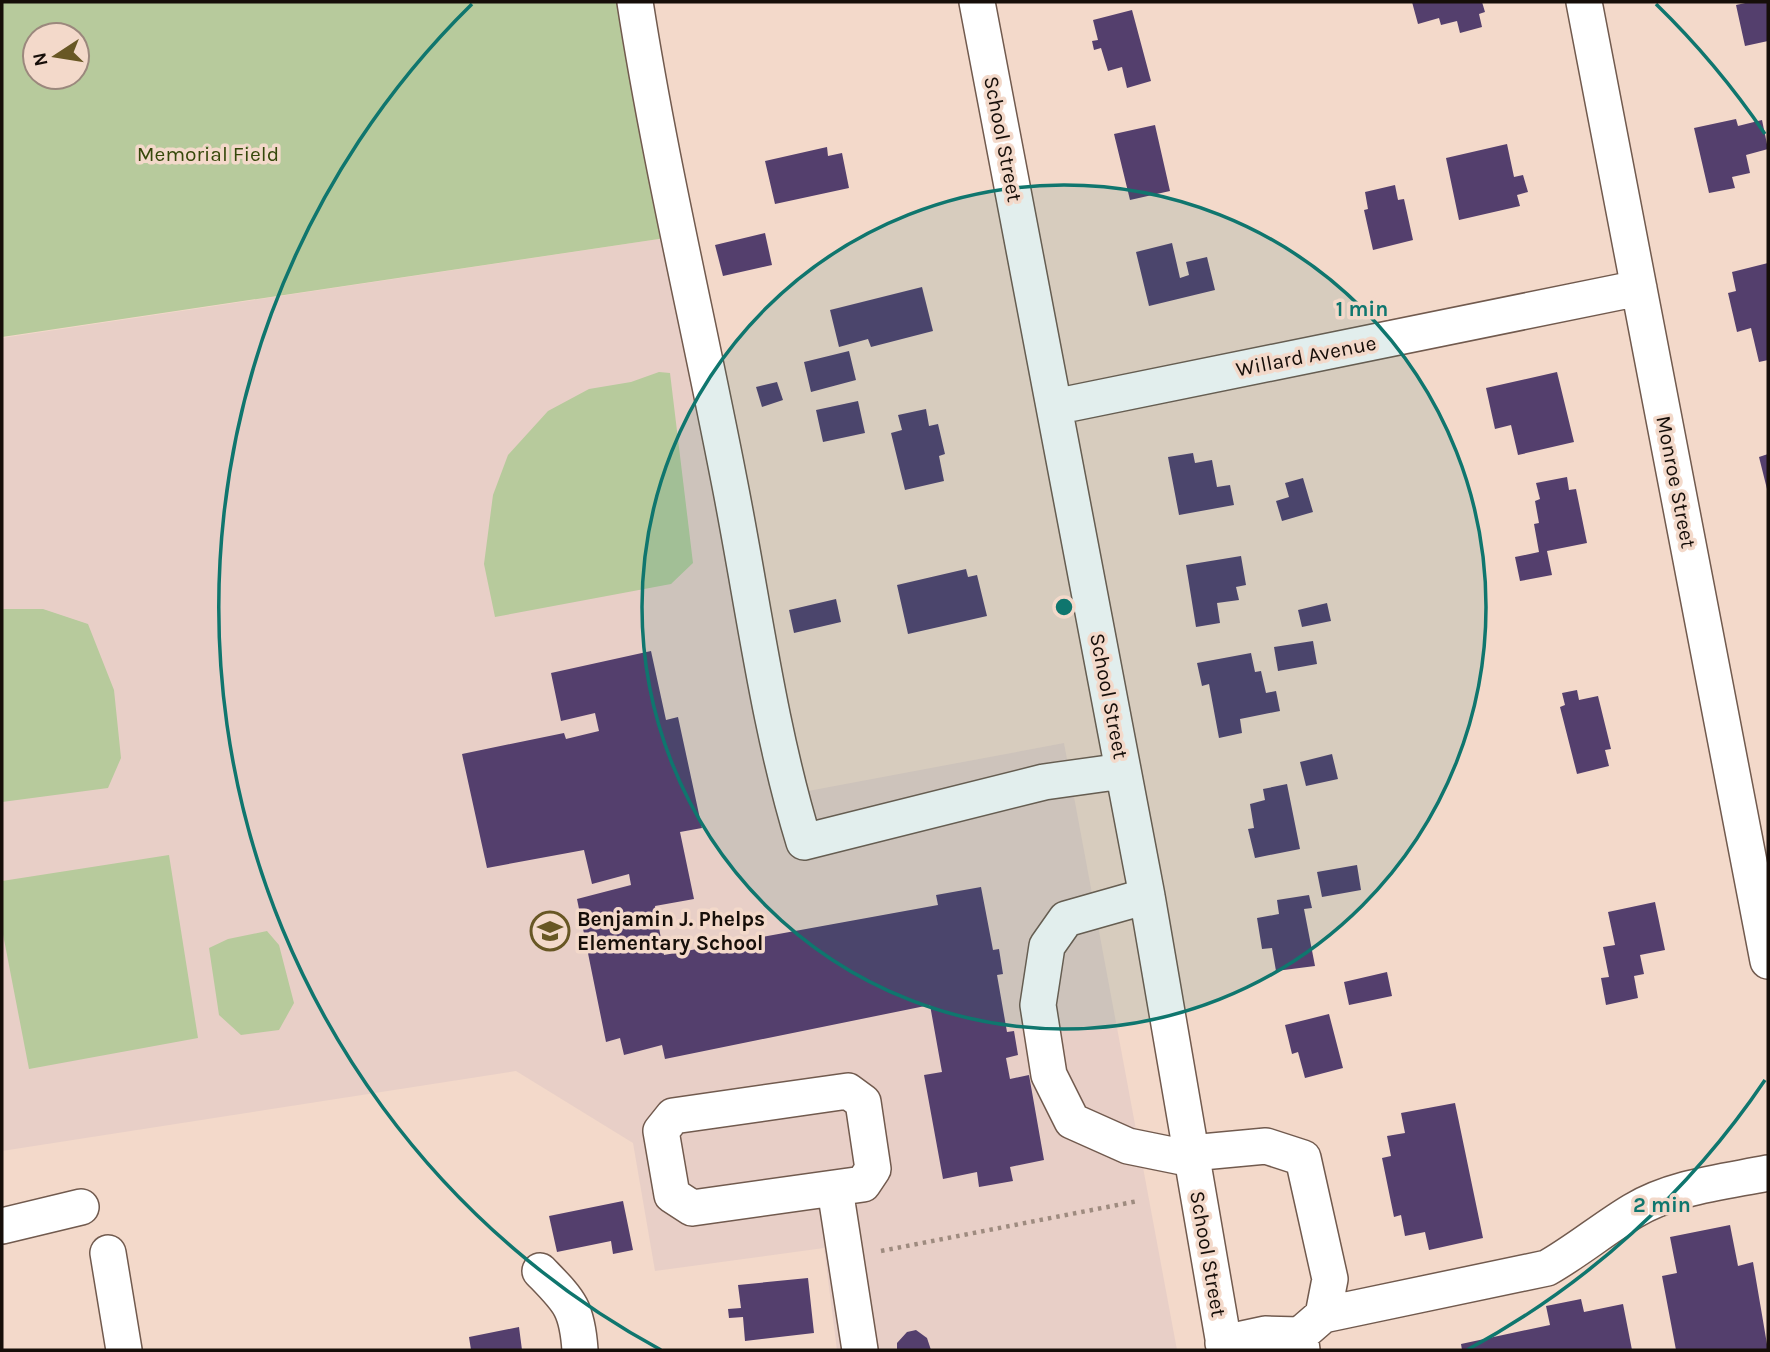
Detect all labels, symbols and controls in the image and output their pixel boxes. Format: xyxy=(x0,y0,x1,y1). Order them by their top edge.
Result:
north arrow xyxy=(21,21,91,91)
text: N xyxy=(28,50,53,68)
street label: School Street xyxy=(979,74,1027,204)
park label: Memorial Field xyxy=(137,142,279,166)
text: 1 min xyxy=(1336,297,1388,321)
street label: Willard Avenue xyxy=(1234,331,1378,381)
street label: Monroe Street xyxy=(1651,414,1701,550)
centre of rings xyxy=(1052,595,1076,619)
street label: School Street xyxy=(1085,631,1133,761)
place label: Benjamin J. Phelps Elementary School xyxy=(577,907,765,955)
school or university icon: Benjamin J. Phelps Elementary School xyxy=(529,910,571,952)
street label: School Street xyxy=(1185,1189,1231,1319)
text: 2 min xyxy=(1633,1193,1691,1217)

